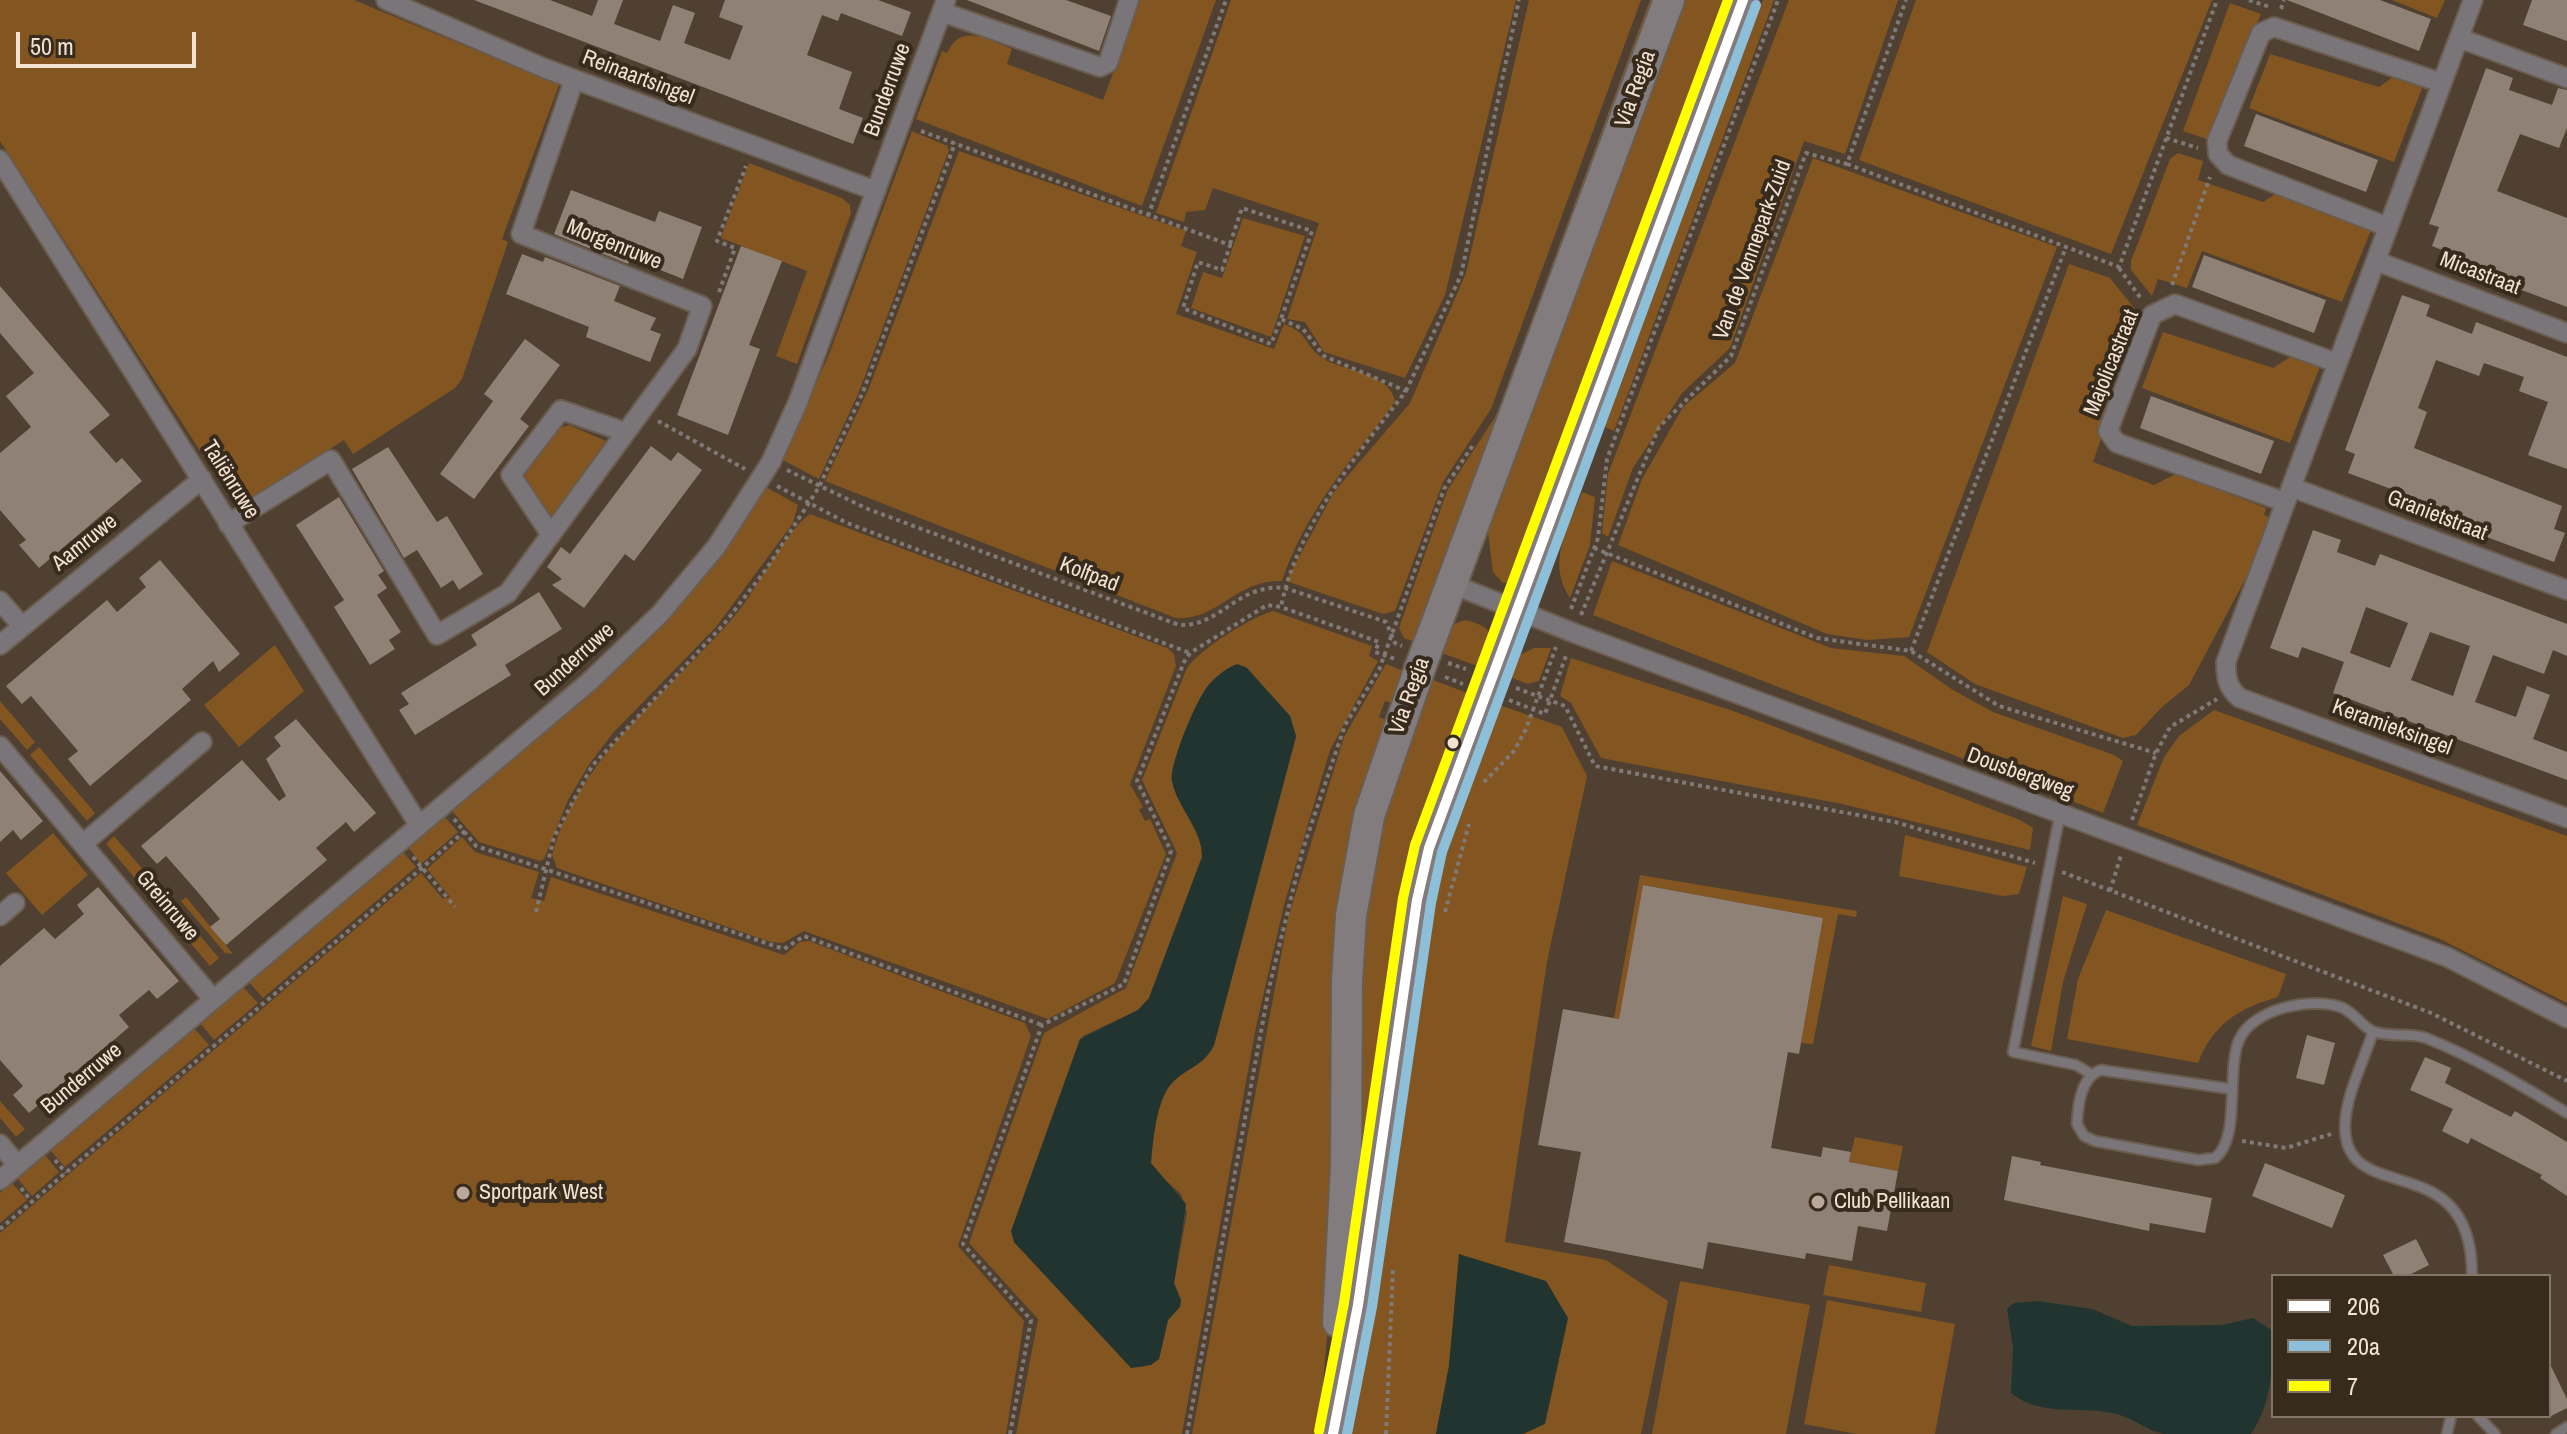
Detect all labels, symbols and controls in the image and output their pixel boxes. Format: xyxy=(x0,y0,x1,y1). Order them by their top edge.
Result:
scale bar xyxy=(20,16,200,66)
text: 50 m xyxy=(30,30,74,62)
street label: Bunderruwe xyxy=(859,40,917,140)
street label: Reinaartsingel xyxy=(579,45,697,111)
street label: Via Regia xyxy=(1610,47,1662,131)
street label: Van de Vennepark-Zuid xyxy=(1708,157,1798,343)
street label: Morgenruwe xyxy=(563,214,665,276)
street label: Micastraat xyxy=(2436,247,2524,301)
street label: Majolicastraat xyxy=(2079,306,2145,420)
street label: Taliënruwe xyxy=(196,436,264,524)
street label: Granietstraat xyxy=(2383,485,2491,547)
street label: Aamruwe xyxy=(47,509,123,577)
street label: Kolfpad xyxy=(1056,552,1122,598)
street label: Bunderruwe xyxy=(530,618,620,702)
street label: Via Regia xyxy=(1384,654,1436,738)
street label: Keramieksingel xyxy=(2329,694,2455,762)
unlabelled marker xyxy=(1445,735,1461,751)
street label: Dousbergweg xyxy=(1963,743,2077,805)
street label: Greinruwe xyxy=(130,865,204,947)
street label: Bunderruwe xyxy=(36,1038,128,1120)
place label: Sportpark West xyxy=(479,1180,603,1206)
marker: Sportpark West xyxy=(454,1184,472,1202)
place label: Club Pellikaan xyxy=(1834,1189,1950,1215)
marker: Club Pellikaan xyxy=(1809,1193,1827,1211)
legend xyxy=(2271,1274,2551,1418)
text: 206 xyxy=(2347,1290,2380,1322)
text: 20a xyxy=(2347,1330,2380,1362)
text: 7 xyxy=(2347,1370,2358,1402)

